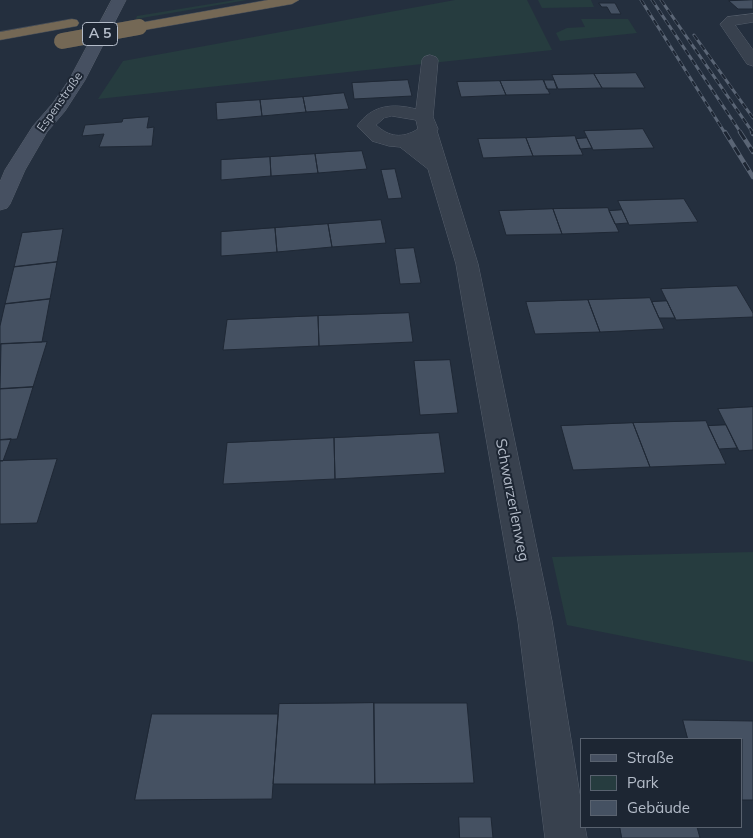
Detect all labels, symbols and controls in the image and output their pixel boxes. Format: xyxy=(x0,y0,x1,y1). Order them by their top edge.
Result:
road number: A 5 xyxy=(82,22,118,46)
street label: Espenstraße xyxy=(34,69,86,135)
street label: Schwarzerlenweg xyxy=(491,437,533,563)
legend xyxy=(580,738,743,828)
text: Straße xyxy=(627,748,674,767)
text: Park xyxy=(627,773,659,792)
text: Gebäude xyxy=(627,798,690,817)

